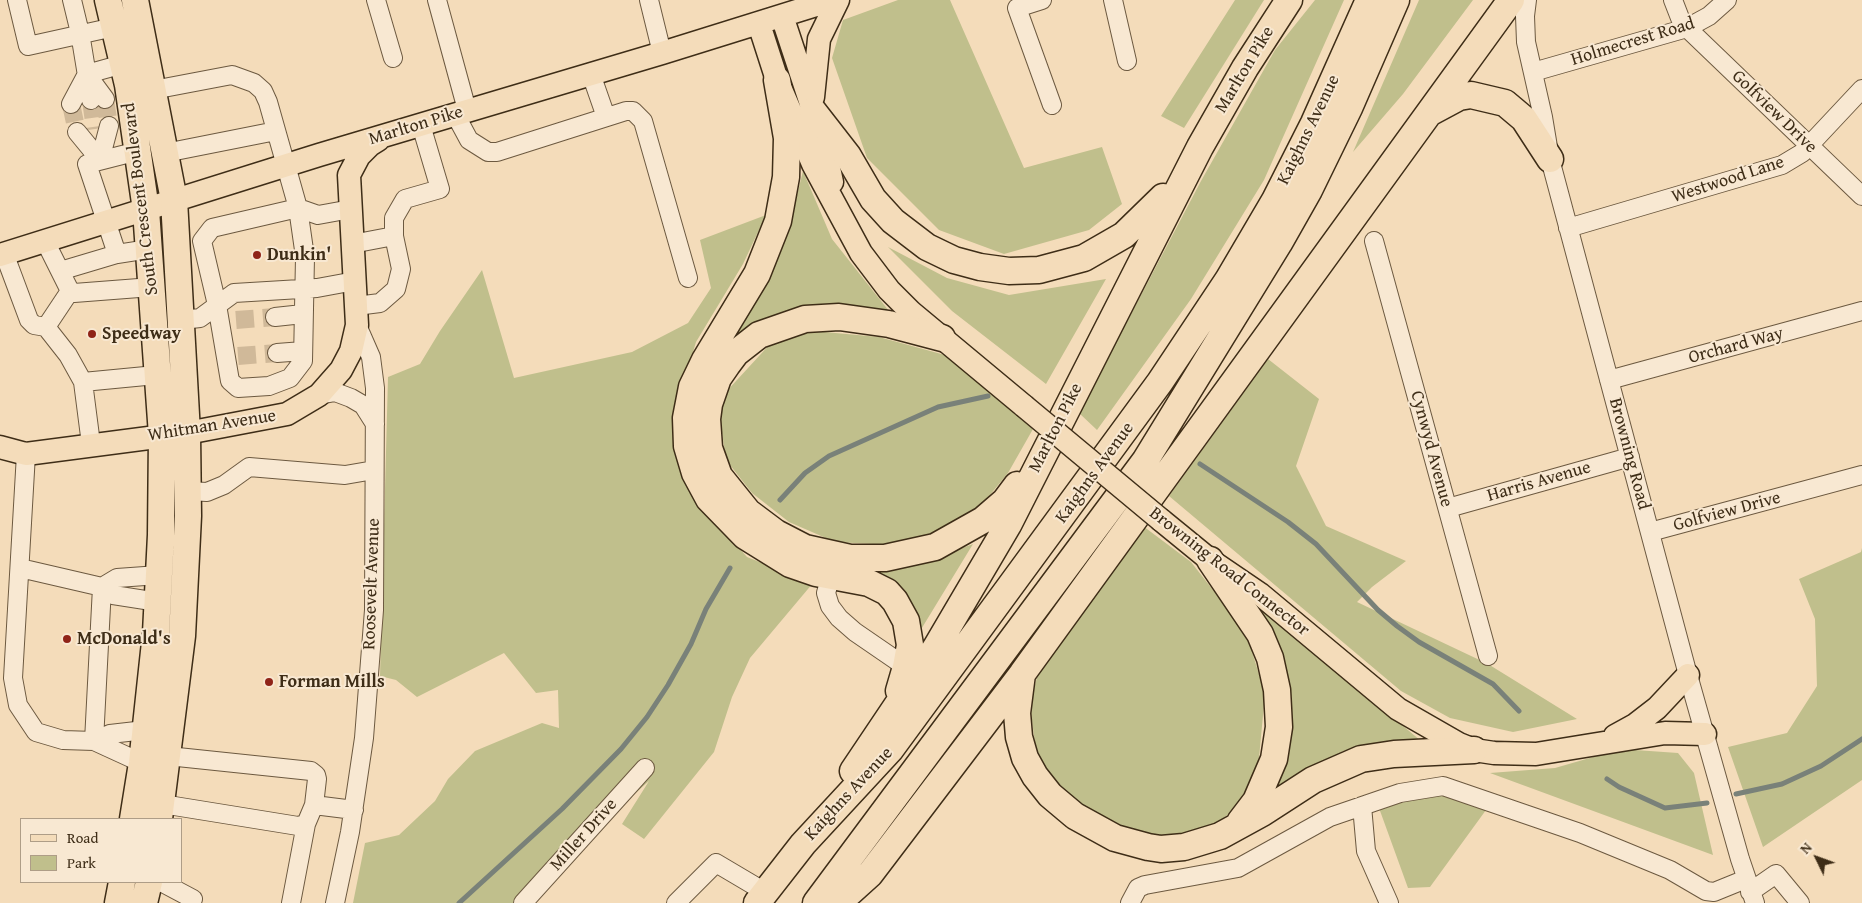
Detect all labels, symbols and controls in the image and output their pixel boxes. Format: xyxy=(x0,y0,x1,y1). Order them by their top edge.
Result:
street label: Holmecrest Road xyxy=(1569,13,1697,71)
street label: Marlton Pike xyxy=(1211,23,1279,117)
street label: Golfview Drive xyxy=(1727,66,1821,158)
street label: Kaighns Avenue xyxy=(1273,71,1345,189)
street label: South Crescent Boulevard xyxy=(118,101,164,297)
street label: Marlton Pike xyxy=(366,101,466,151)
street label: Westwood Lane xyxy=(1669,152,1787,208)
place label: Dunkin' xyxy=(267,244,331,266)
marker: Dunkin' xyxy=(251,249,263,261)
place label: Speedway xyxy=(102,323,181,345)
street label: Orchard Way xyxy=(1686,323,1786,369)
marker: Speedway xyxy=(86,328,98,340)
street label: Marlton Pike xyxy=(1024,380,1088,476)
street label: Cynwyd Avenue xyxy=(1405,389,1457,509)
street label: Browning Road xyxy=(1604,396,1654,512)
street label: Whitman Avenue xyxy=(146,405,278,447)
street label: Kaighns Avenue xyxy=(1051,418,1139,528)
street label: Harris Avenue xyxy=(1485,457,1593,507)
street label: Golfview Drive xyxy=(1671,487,1783,537)
street label: Browning Road Connector xyxy=(1145,503,1313,641)
street label: Roosevelt Avenue xyxy=(359,518,385,650)
place label: McDonald's xyxy=(77,628,171,650)
marker: McDonald's xyxy=(61,633,73,645)
place label: Forman Mills xyxy=(279,671,385,693)
marker: Forman Mills xyxy=(263,676,275,688)
street label: Kaighns Avenue xyxy=(800,743,898,845)
street label: Miller Drive xyxy=(546,794,622,876)
legend xyxy=(20,818,182,883)
text: Road xyxy=(67,827,98,848)
north arrow xyxy=(1792,833,1842,883)
text: N xyxy=(1795,838,1816,858)
text: Park xyxy=(67,852,96,873)

